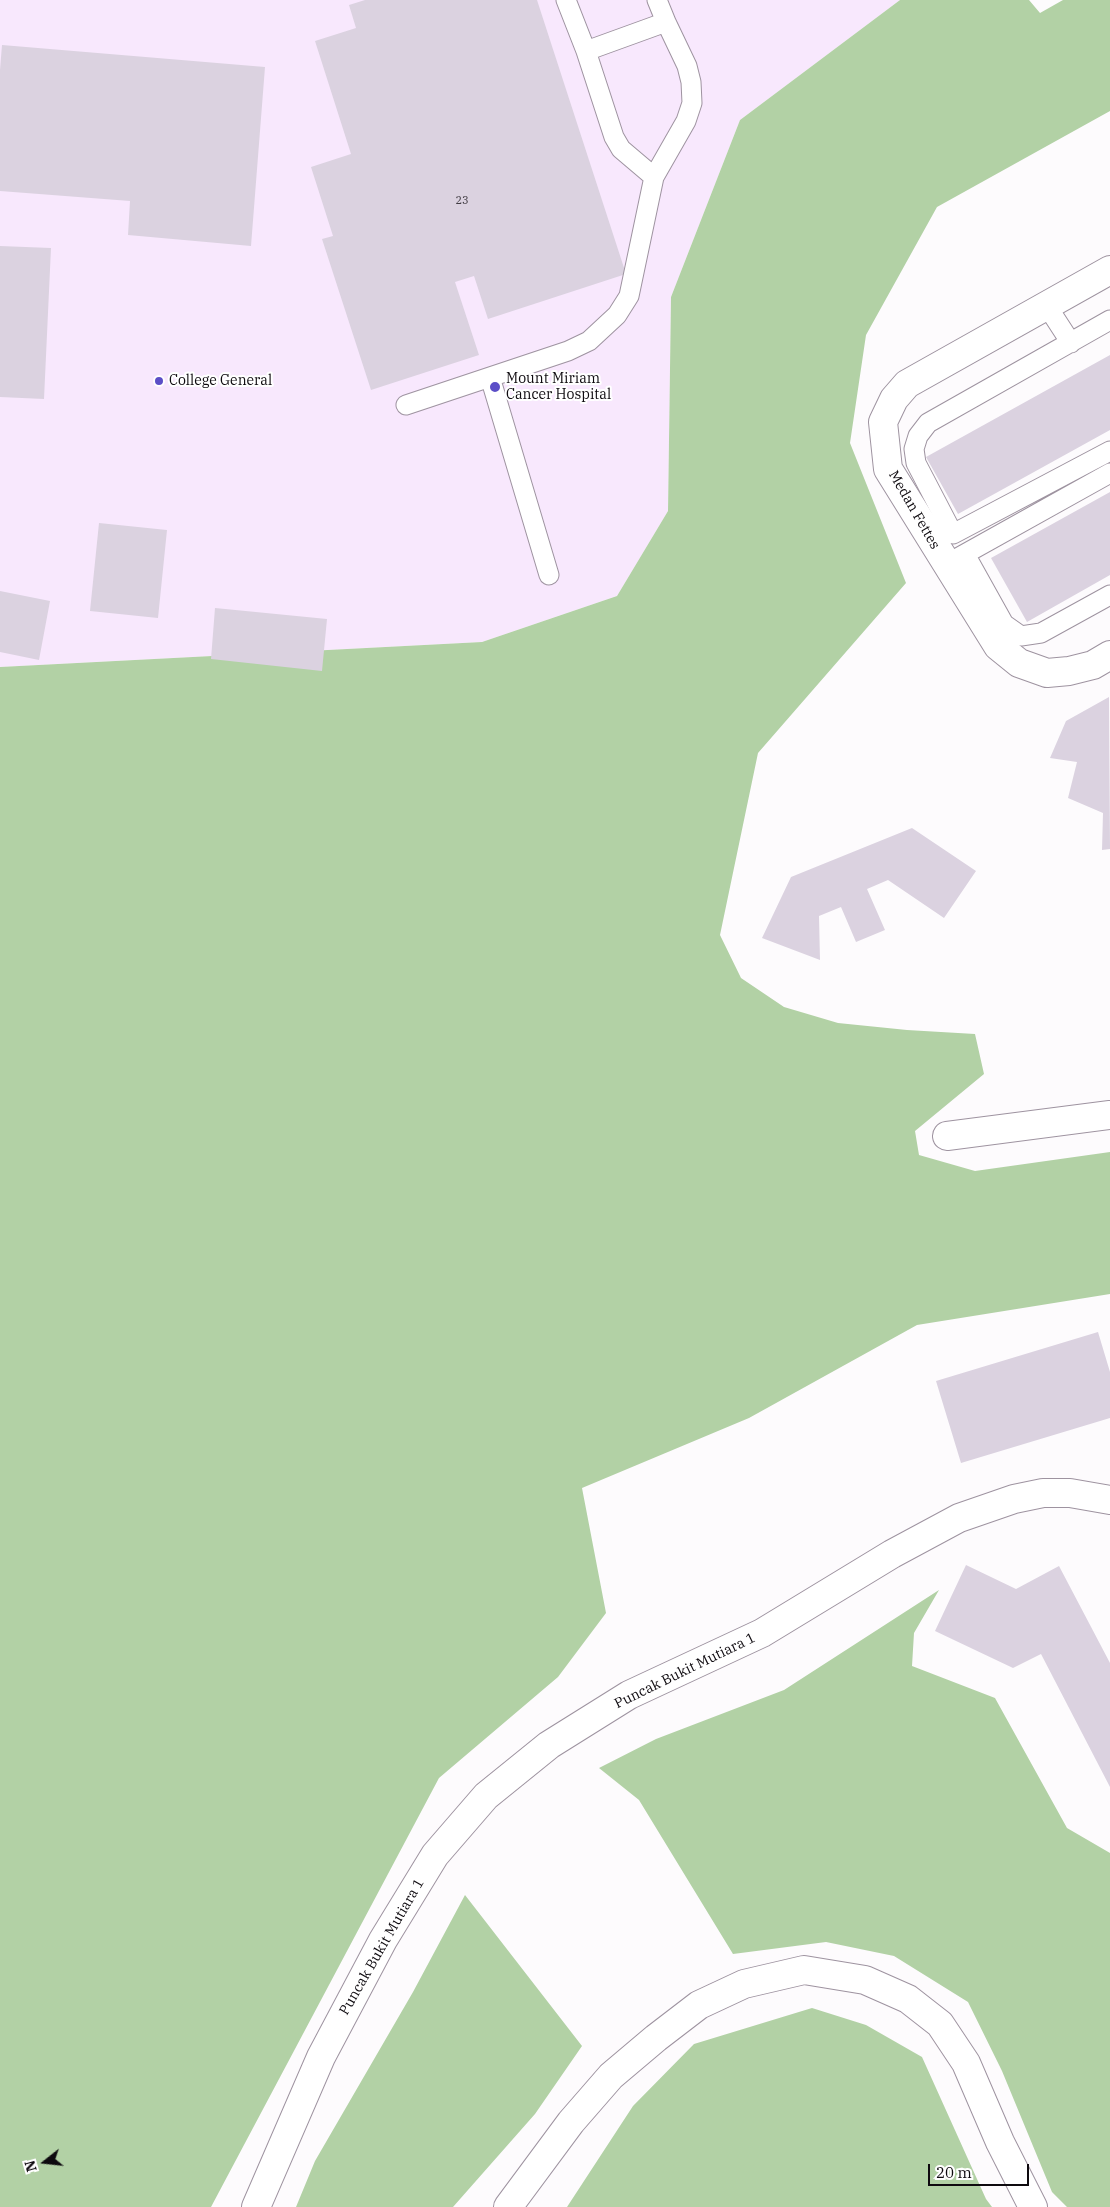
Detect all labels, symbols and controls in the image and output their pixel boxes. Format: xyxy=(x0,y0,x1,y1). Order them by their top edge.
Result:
house number: 23 xyxy=(455,194,469,208)
place label: Mount Miriam Cancer Hospital xyxy=(506,371,611,404)
place label: College General xyxy=(169,373,272,389)
marker: College General xyxy=(153,375,165,387)
marker: Mount Miriam Cancer Hospital xyxy=(488,380,502,394)
street label: Medan Fettes xyxy=(885,468,943,552)
street label: Puncak Bukit Mutiara 1 xyxy=(612,1630,758,1712)
street label: Puncak Bukit Mutiara 1 xyxy=(336,1876,428,2018)
north arrow xyxy=(20,2137,70,2187)
scale bar xyxy=(930,2154,1031,2186)
text: N xyxy=(20,2158,41,2174)
text: 20 m xyxy=(936,2163,972,2182)

